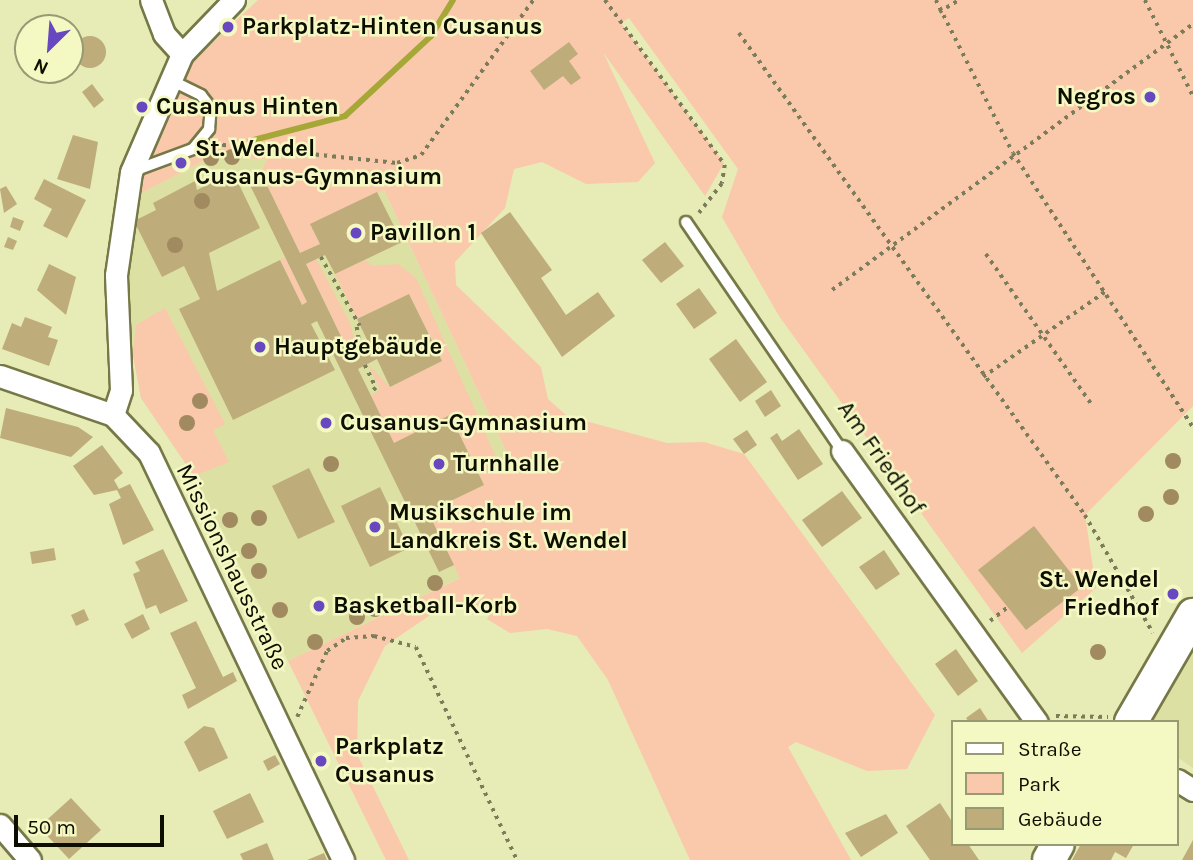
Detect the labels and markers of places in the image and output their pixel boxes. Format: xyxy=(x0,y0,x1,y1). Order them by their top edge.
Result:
place label: Parkplatz-Hinten Cusanus xyxy=(242,13,542,41)
marker: Parkplatz-Hinten Cusanus xyxy=(220,19,236,35)
place label: Negros xyxy=(1056,83,1136,111)
marker: Negros xyxy=(1142,89,1158,105)
place label: Cusanus Hinten xyxy=(156,93,339,121)
marker: Cusanus Hinten xyxy=(134,99,150,115)
place label: St. Wendel Cusanus-Gymnasium xyxy=(195,135,442,191)
marker: St. Wendel Cusanus-Gymnasium xyxy=(173,155,189,171)
place label: Pavillon 1 xyxy=(370,219,476,247)
marker: Pavillon 1 xyxy=(348,225,364,241)
place label: Hauptgebäude xyxy=(274,333,442,361)
marker: Hauptgebäude xyxy=(252,339,268,355)
place label: Cusanus-Gymnasium xyxy=(340,409,587,437)
marker: Cusanus-Gymnasium xyxy=(318,415,334,431)
place label: Turnhalle xyxy=(453,450,560,478)
marker: Turnhalle xyxy=(431,456,447,472)
place label: Musikschule im Landkreis St. Wendel xyxy=(389,499,628,555)
marker: Musikschule im Landkreis St. Wendel xyxy=(367,519,383,535)
place label: St. Wendel Friedhof xyxy=(1039,566,1159,622)
marker: St. Wendel Friedhof xyxy=(1165,586,1181,602)
place label: Basketball-Korb xyxy=(333,592,517,620)
marker: Basketball-Korb xyxy=(311,598,327,614)
place label: Parkplatz Cusanus xyxy=(335,733,444,789)
marker: Parkplatz Cusanus xyxy=(313,753,329,769)

